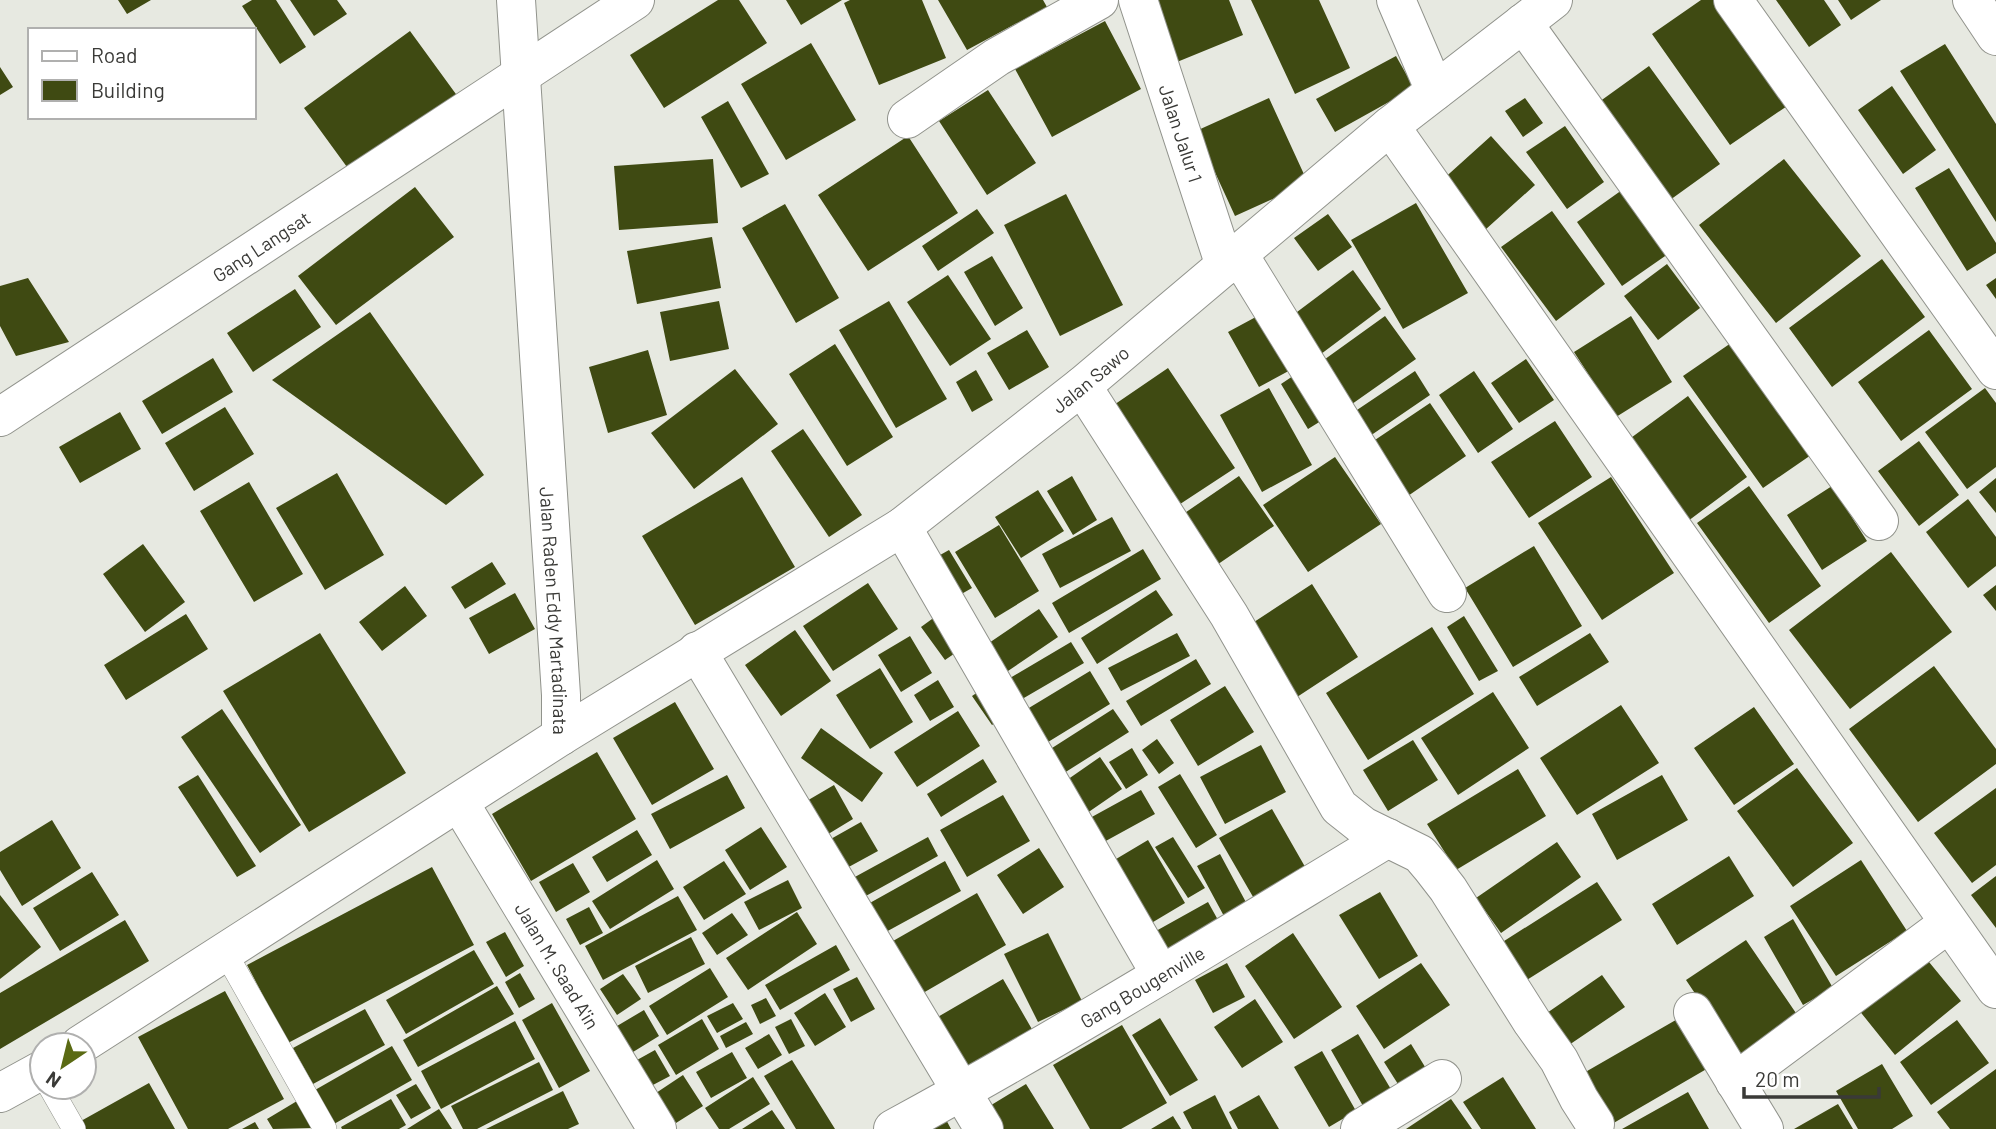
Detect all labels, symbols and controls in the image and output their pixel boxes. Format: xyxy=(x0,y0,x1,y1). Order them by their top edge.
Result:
legend xyxy=(28,28,256,119)
text: Road xyxy=(91,42,137,67)
text: Building xyxy=(91,77,165,102)
street label: Jalan Jalur 1 xyxy=(1155,81,1208,185)
street label: Gang Langsat xyxy=(208,205,314,286)
street label: Jalan Sawo xyxy=(1047,340,1133,417)
street label: Jalan Raden Eddy Martadinata xyxy=(536,486,573,735)
street label: Jalan M. Saad A'in xyxy=(511,898,605,1033)
street label: Gang Bougenville xyxy=(1076,940,1209,1032)
north arrow xyxy=(28,1031,98,1101)
scale bar xyxy=(1744,1056,1879,1100)
text: 20 m xyxy=(1755,1066,1800,1091)
text: N xyxy=(41,1067,65,1093)

